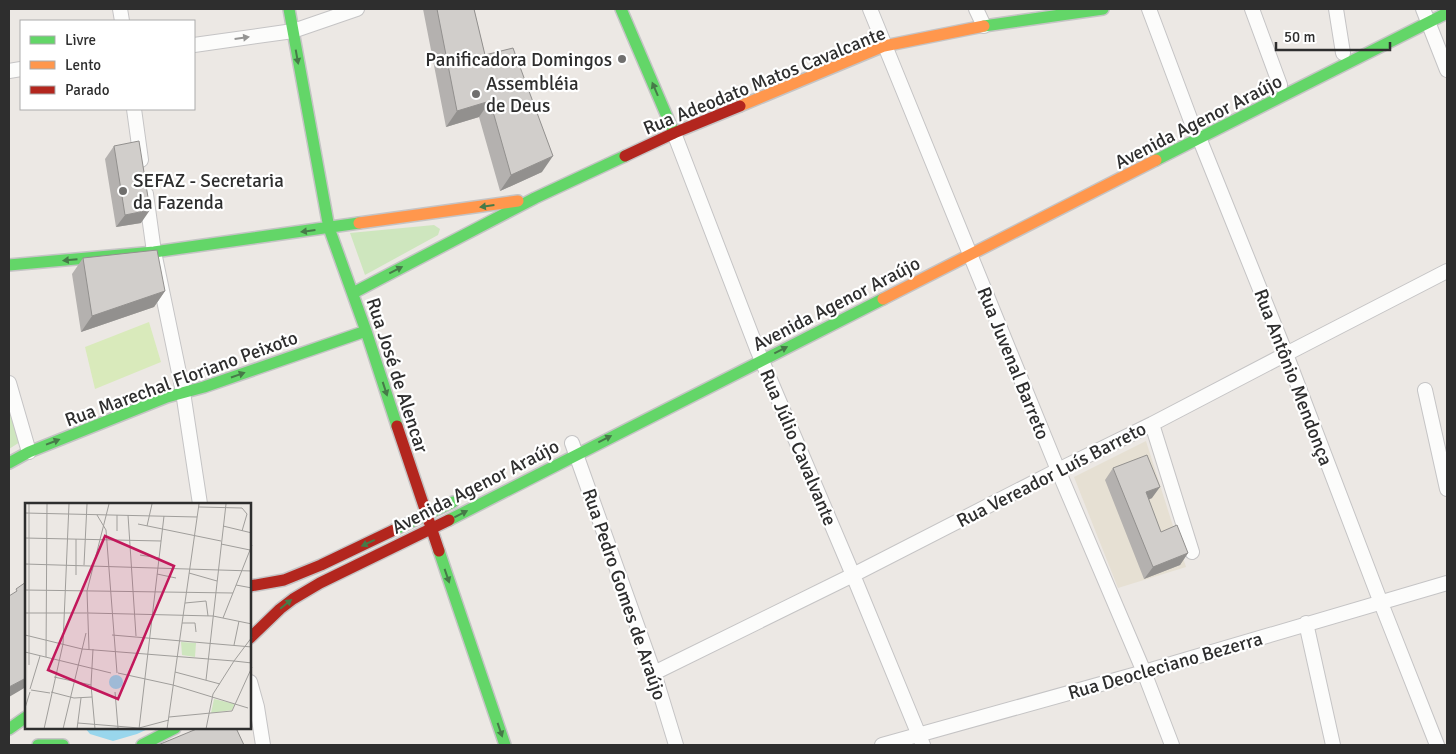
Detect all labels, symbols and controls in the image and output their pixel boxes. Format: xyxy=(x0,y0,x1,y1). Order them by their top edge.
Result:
legend xyxy=(20,20,195,110)
scale bar xyxy=(1276,20,1390,52)
street label: Rua Adeodato Matos Cavalcante xyxy=(640,21,889,141)
text: 50 m xyxy=(1284,28,1315,46)
text: Livre xyxy=(65,31,96,49)
one-way arrow xyxy=(234,34,250,42)
place label: Panificadora Domingos xyxy=(425,48,612,72)
one-way arrow xyxy=(294,49,302,65)
marker: Panificadora Domingos xyxy=(616,53,628,65)
text: Lento xyxy=(65,56,101,74)
street label: Avenida Agenor Araújo xyxy=(1111,69,1286,174)
place label: Assembléia de Deus xyxy=(486,72,579,118)
text: Parado xyxy=(65,81,110,99)
one-way arrow xyxy=(651,82,659,96)
marker: Assembléia de Deus xyxy=(470,88,482,100)
place label: SEFAZ - Secretaria da Fazenda xyxy=(133,169,284,215)
marker: SEFAZ - Secretaria da Fazenda xyxy=(117,185,129,197)
one-way arrow xyxy=(478,202,494,210)
one-way arrow xyxy=(300,227,316,235)
street label: Avenida Agenor Araújo xyxy=(749,251,924,356)
one-way arrow xyxy=(62,256,78,264)
one-way arrow xyxy=(389,266,403,274)
street label: Rua Juvenal Barreto xyxy=(972,284,1055,443)
street label: Rua Antônio Mendonça xyxy=(1248,286,1338,469)
street label: Rua José de Alencar xyxy=(361,295,433,456)
street label: Rua Marechal Floriano Peixoto xyxy=(62,326,301,432)
one-way arrow xyxy=(774,346,789,354)
street label: Rua Júlio Cavalvante xyxy=(754,366,842,529)
one-way arrow xyxy=(231,371,246,378)
one-way arrow xyxy=(382,381,389,396)
street label: Rua Vereador Luís Barreto xyxy=(953,417,1150,533)
street label: Avenida Agenor Araújo xyxy=(388,434,563,539)
one-way arrow xyxy=(598,435,612,443)
one-way arrow xyxy=(46,438,61,446)
street label: Rua Pedro Gomes de Araújo xyxy=(577,485,672,703)
inset map xyxy=(25,503,251,729)
one-way arrow xyxy=(454,510,468,518)
one-way arrow xyxy=(361,539,375,547)
one-way arrow xyxy=(444,569,452,584)
one-way arrow xyxy=(279,599,292,610)
street label: Rua Deocleciano Bezerra xyxy=(1065,627,1265,705)
one-way arrow xyxy=(497,722,504,737)

